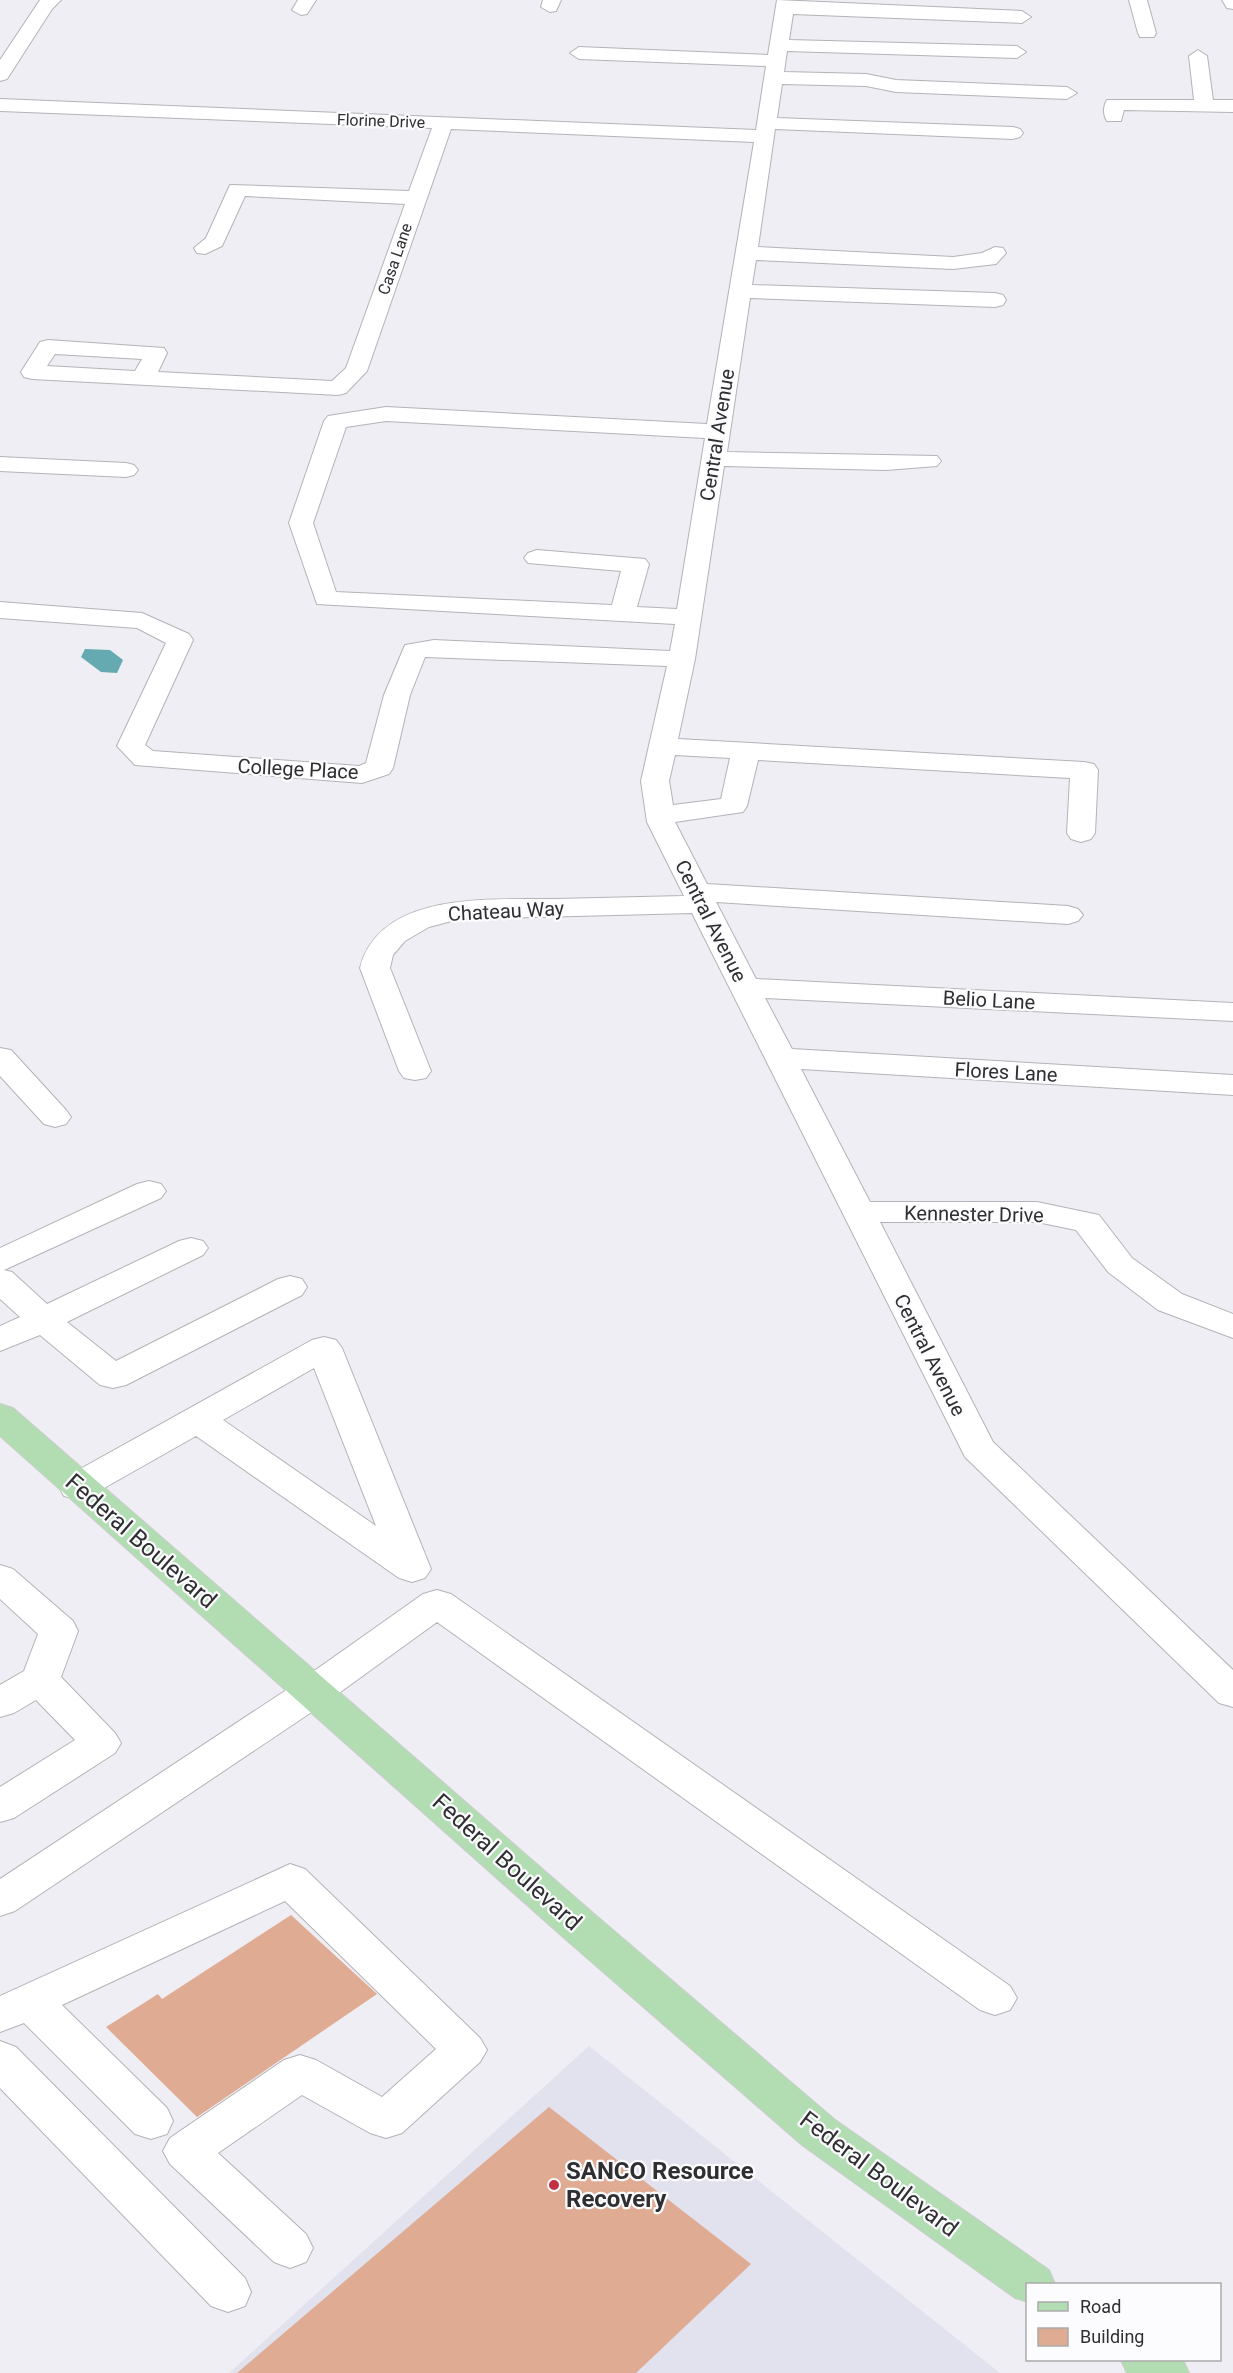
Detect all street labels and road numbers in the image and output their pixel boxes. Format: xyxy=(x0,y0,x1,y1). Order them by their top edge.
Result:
street label: Florine Drive xyxy=(336,110,426,132)
street label: Casa Lane xyxy=(374,221,416,297)
street label: Central Avenue xyxy=(695,367,739,503)
street label: College Place xyxy=(237,754,359,784)
street label: Central Avenue xyxy=(670,856,752,986)
street label: Chateau Way xyxy=(447,896,565,926)
street label: Belio Lane xyxy=(942,986,1036,1014)
street label: Flores Lane xyxy=(954,1057,1058,1087)
street label: Kennester Drive xyxy=(904,1201,1044,1227)
street label: Central Avenue xyxy=(889,1290,971,1420)
street label: Federal Boulevard xyxy=(60,1468,222,1614)
street label: Federal Boulevard xyxy=(427,1788,587,1936)
street label: Federal Boulevard xyxy=(794,2105,964,2243)

